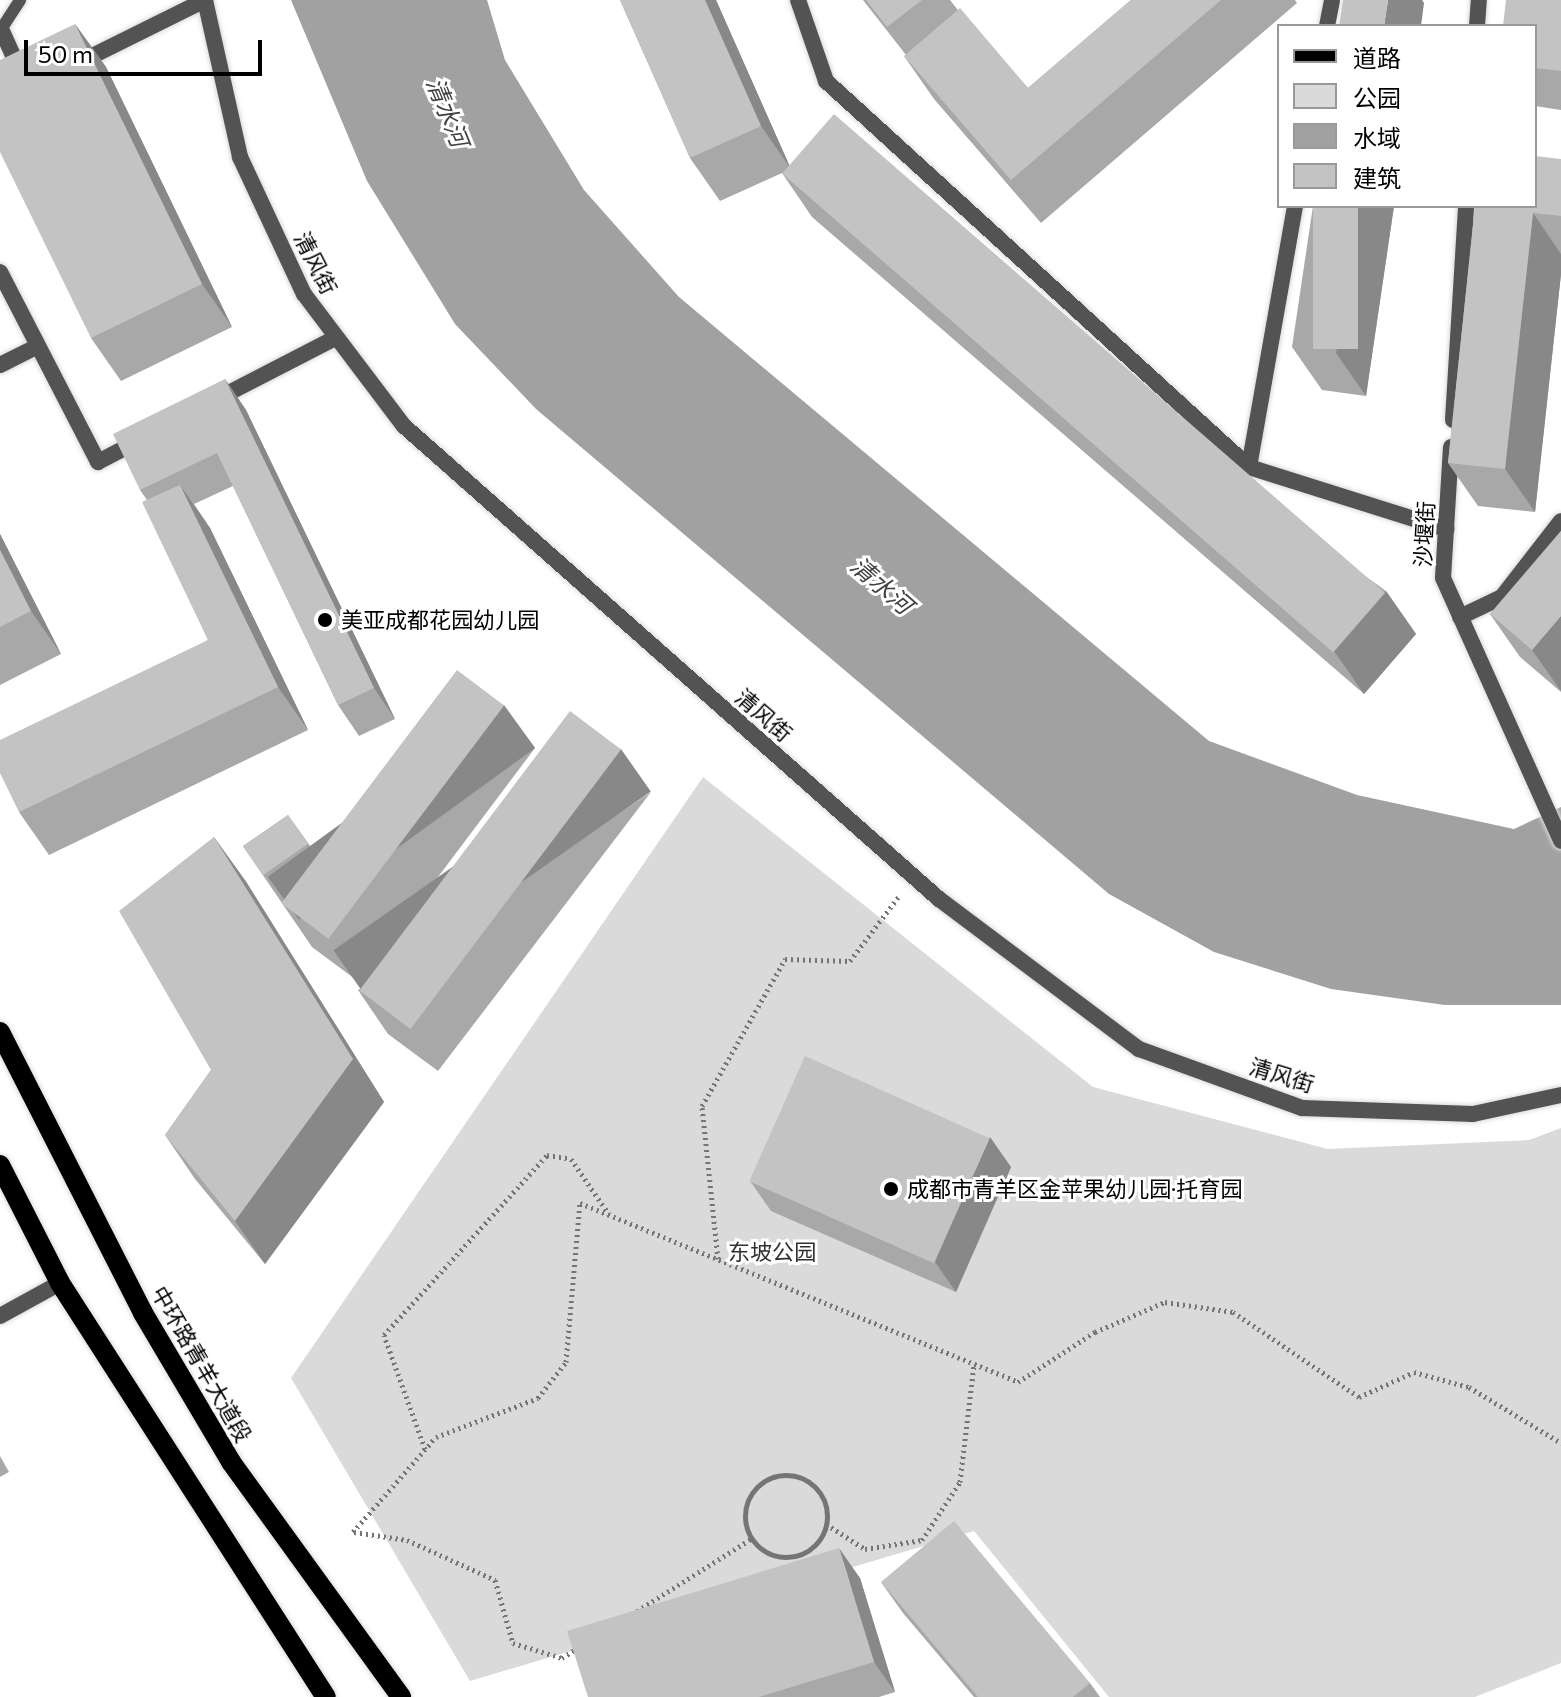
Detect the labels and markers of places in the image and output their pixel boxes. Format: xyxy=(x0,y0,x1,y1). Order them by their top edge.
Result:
place label: 美亚成都花园幼儿园 xyxy=(341,607,539,633)
marker: 美亚成都花园幼儿园 xyxy=(316,611,334,629)
place label: 成都市青羊区金苹果幼儿园·托育园 xyxy=(907,1176,1242,1202)
marker: 成都市青羊区金苹果幼儿园·托育园 xyxy=(882,1180,900,1198)

